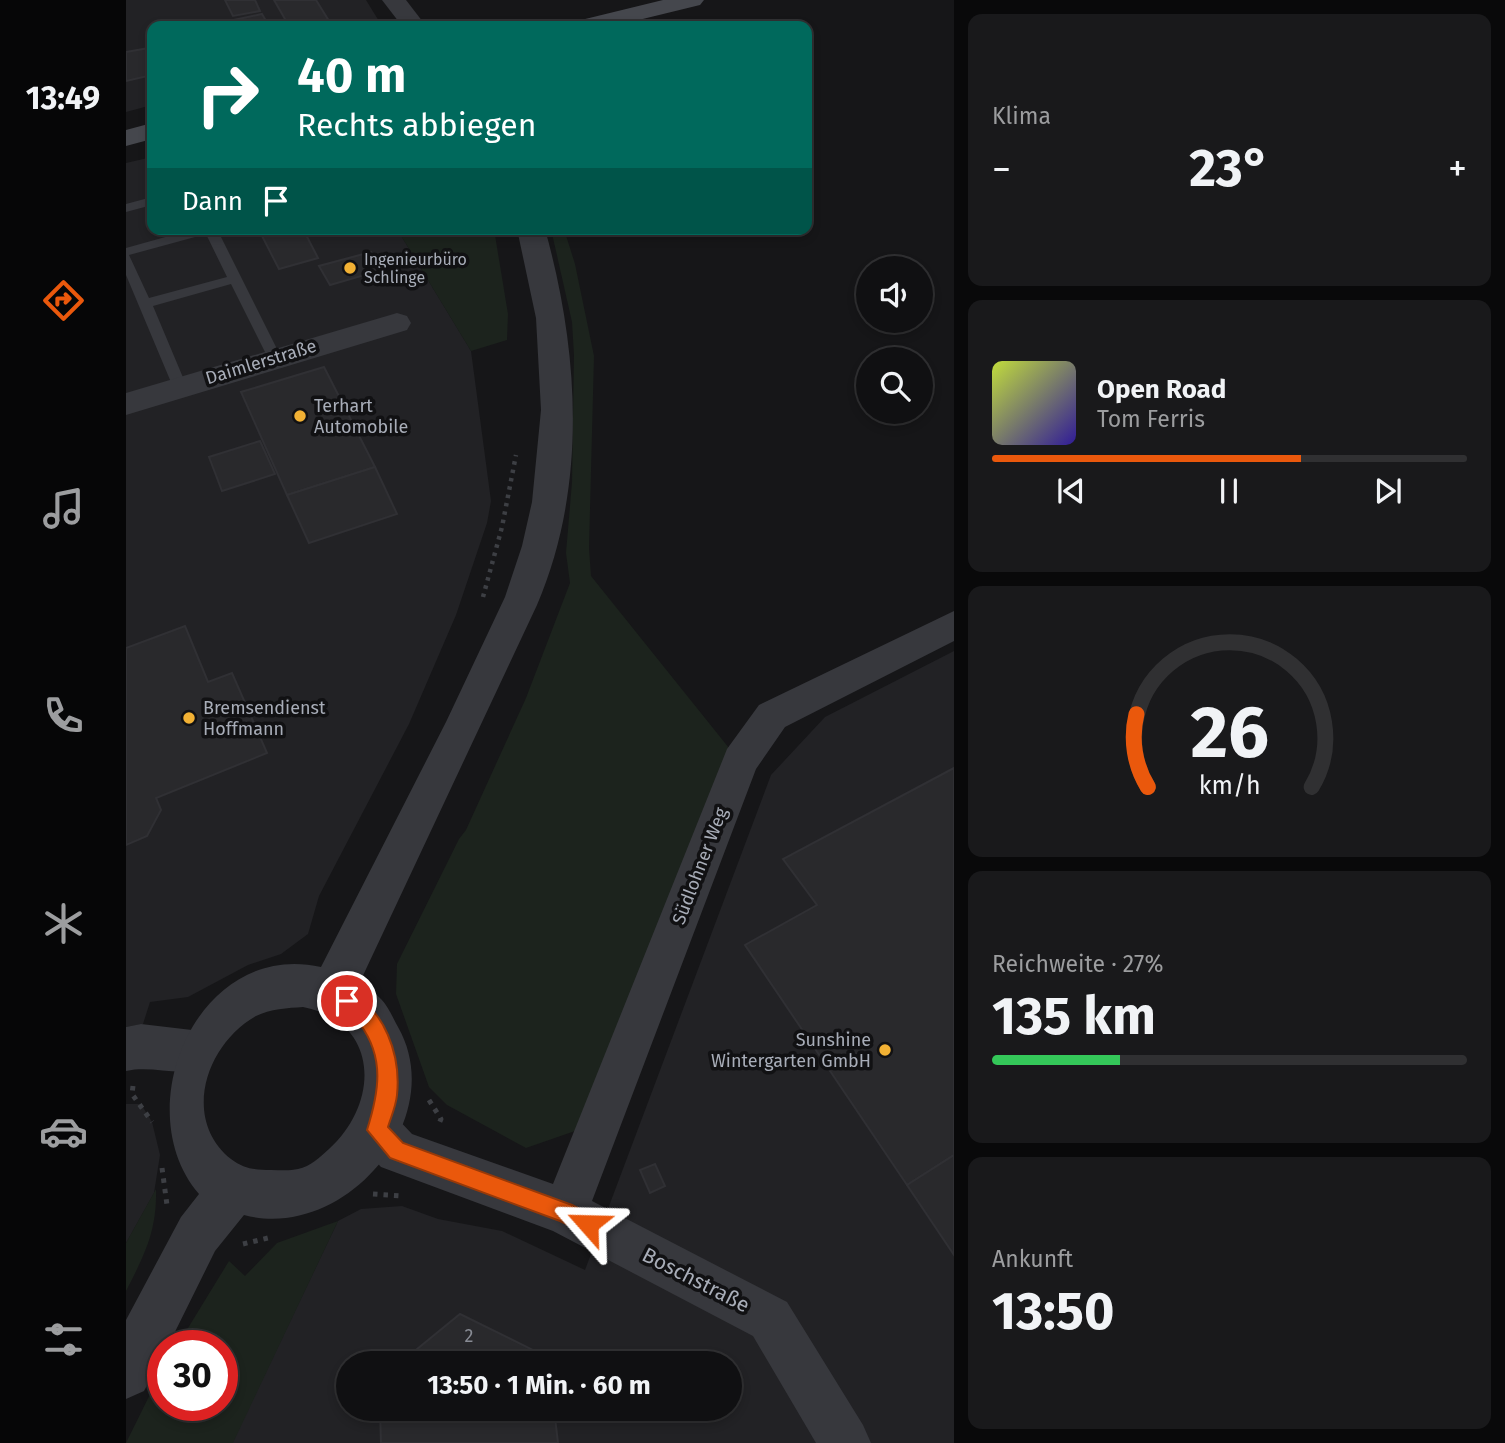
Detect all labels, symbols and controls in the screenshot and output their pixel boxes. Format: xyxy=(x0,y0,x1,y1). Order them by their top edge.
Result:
text: 40 m xyxy=(297,46,406,105)
icon: right xyxy=(182,49,273,140)
text: 13:49 xyxy=(26,79,100,117)
text: Klima xyxy=(992,102,1051,130)
text: Rechts abbiegen xyxy=(297,106,537,144)
text: 23° xyxy=(1189,137,1270,200)
text: − xyxy=(992,146,1011,192)
text: + xyxy=(1448,146,1467,192)
icon: arrive xyxy=(257,182,295,220)
text: Dann xyxy=(182,186,243,217)
place label: Ingenieurbüro Schlinge xyxy=(364,250,467,287)
map controls xyxy=(856,256,933,424)
button: sound xyxy=(856,256,933,333)
marker: Ingenieurbüro Schlinge xyxy=(342,260,358,276)
icon: directions xyxy=(39,276,88,325)
street label: Daimlerstraße xyxy=(203,335,319,389)
button: search xyxy=(856,347,933,424)
text: Open Road xyxy=(1097,374,1226,405)
place label: Terhart Automobile xyxy=(314,395,408,438)
text: Tom Ferris xyxy=(1097,405,1205,433)
marker: Terhart Automobile xyxy=(292,408,308,424)
icon: previous xyxy=(1052,472,1090,510)
icon: pause xyxy=(1210,472,1248,510)
icon: next xyxy=(1369,472,1407,510)
icon: music xyxy=(39,484,88,533)
text: 26 xyxy=(1190,690,1269,777)
icon: phone xyxy=(39,691,88,740)
place label: Bremsendienst Hoffmann xyxy=(203,697,326,740)
marker: Bremsendienst Hoffmann xyxy=(181,710,197,726)
text: km/h xyxy=(1199,771,1260,801)
street label: Südlohner Weg xyxy=(668,804,733,927)
icon: climate xyxy=(39,899,88,948)
text: Reichweite · 27% xyxy=(992,950,1163,978)
pin xyxy=(317,971,377,1031)
icon: arrive xyxy=(328,982,366,1020)
text: 135 km xyxy=(992,985,1156,1048)
place label: Sunshine Wintergarten GmbH xyxy=(711,1029,871,1072)
marker: Sunshine Wintergarten GmbH xyxy=(877,1042,893,1058)
icon: car xyxy=(39,1107,88,1156)
position arrow xyxy=(551,1187,625,1261)
street label: Boschstraße xyxy=(638,1242,754,1318)
text: Ankunft xyxy=(992,1245,1073,1273)
text: 13:50 xyxy=(992,1280,1114,1343)
icon: filters xyxy=(39,1315,88,1364)
house number: 2 xyxy=(465,1325,474,1347)
speed limit sign: 30 xyxy=(147,1330,238,1421)
text: 13:50 · 1 Min. · 60 m xyxy=(427,1370,651,1401)

